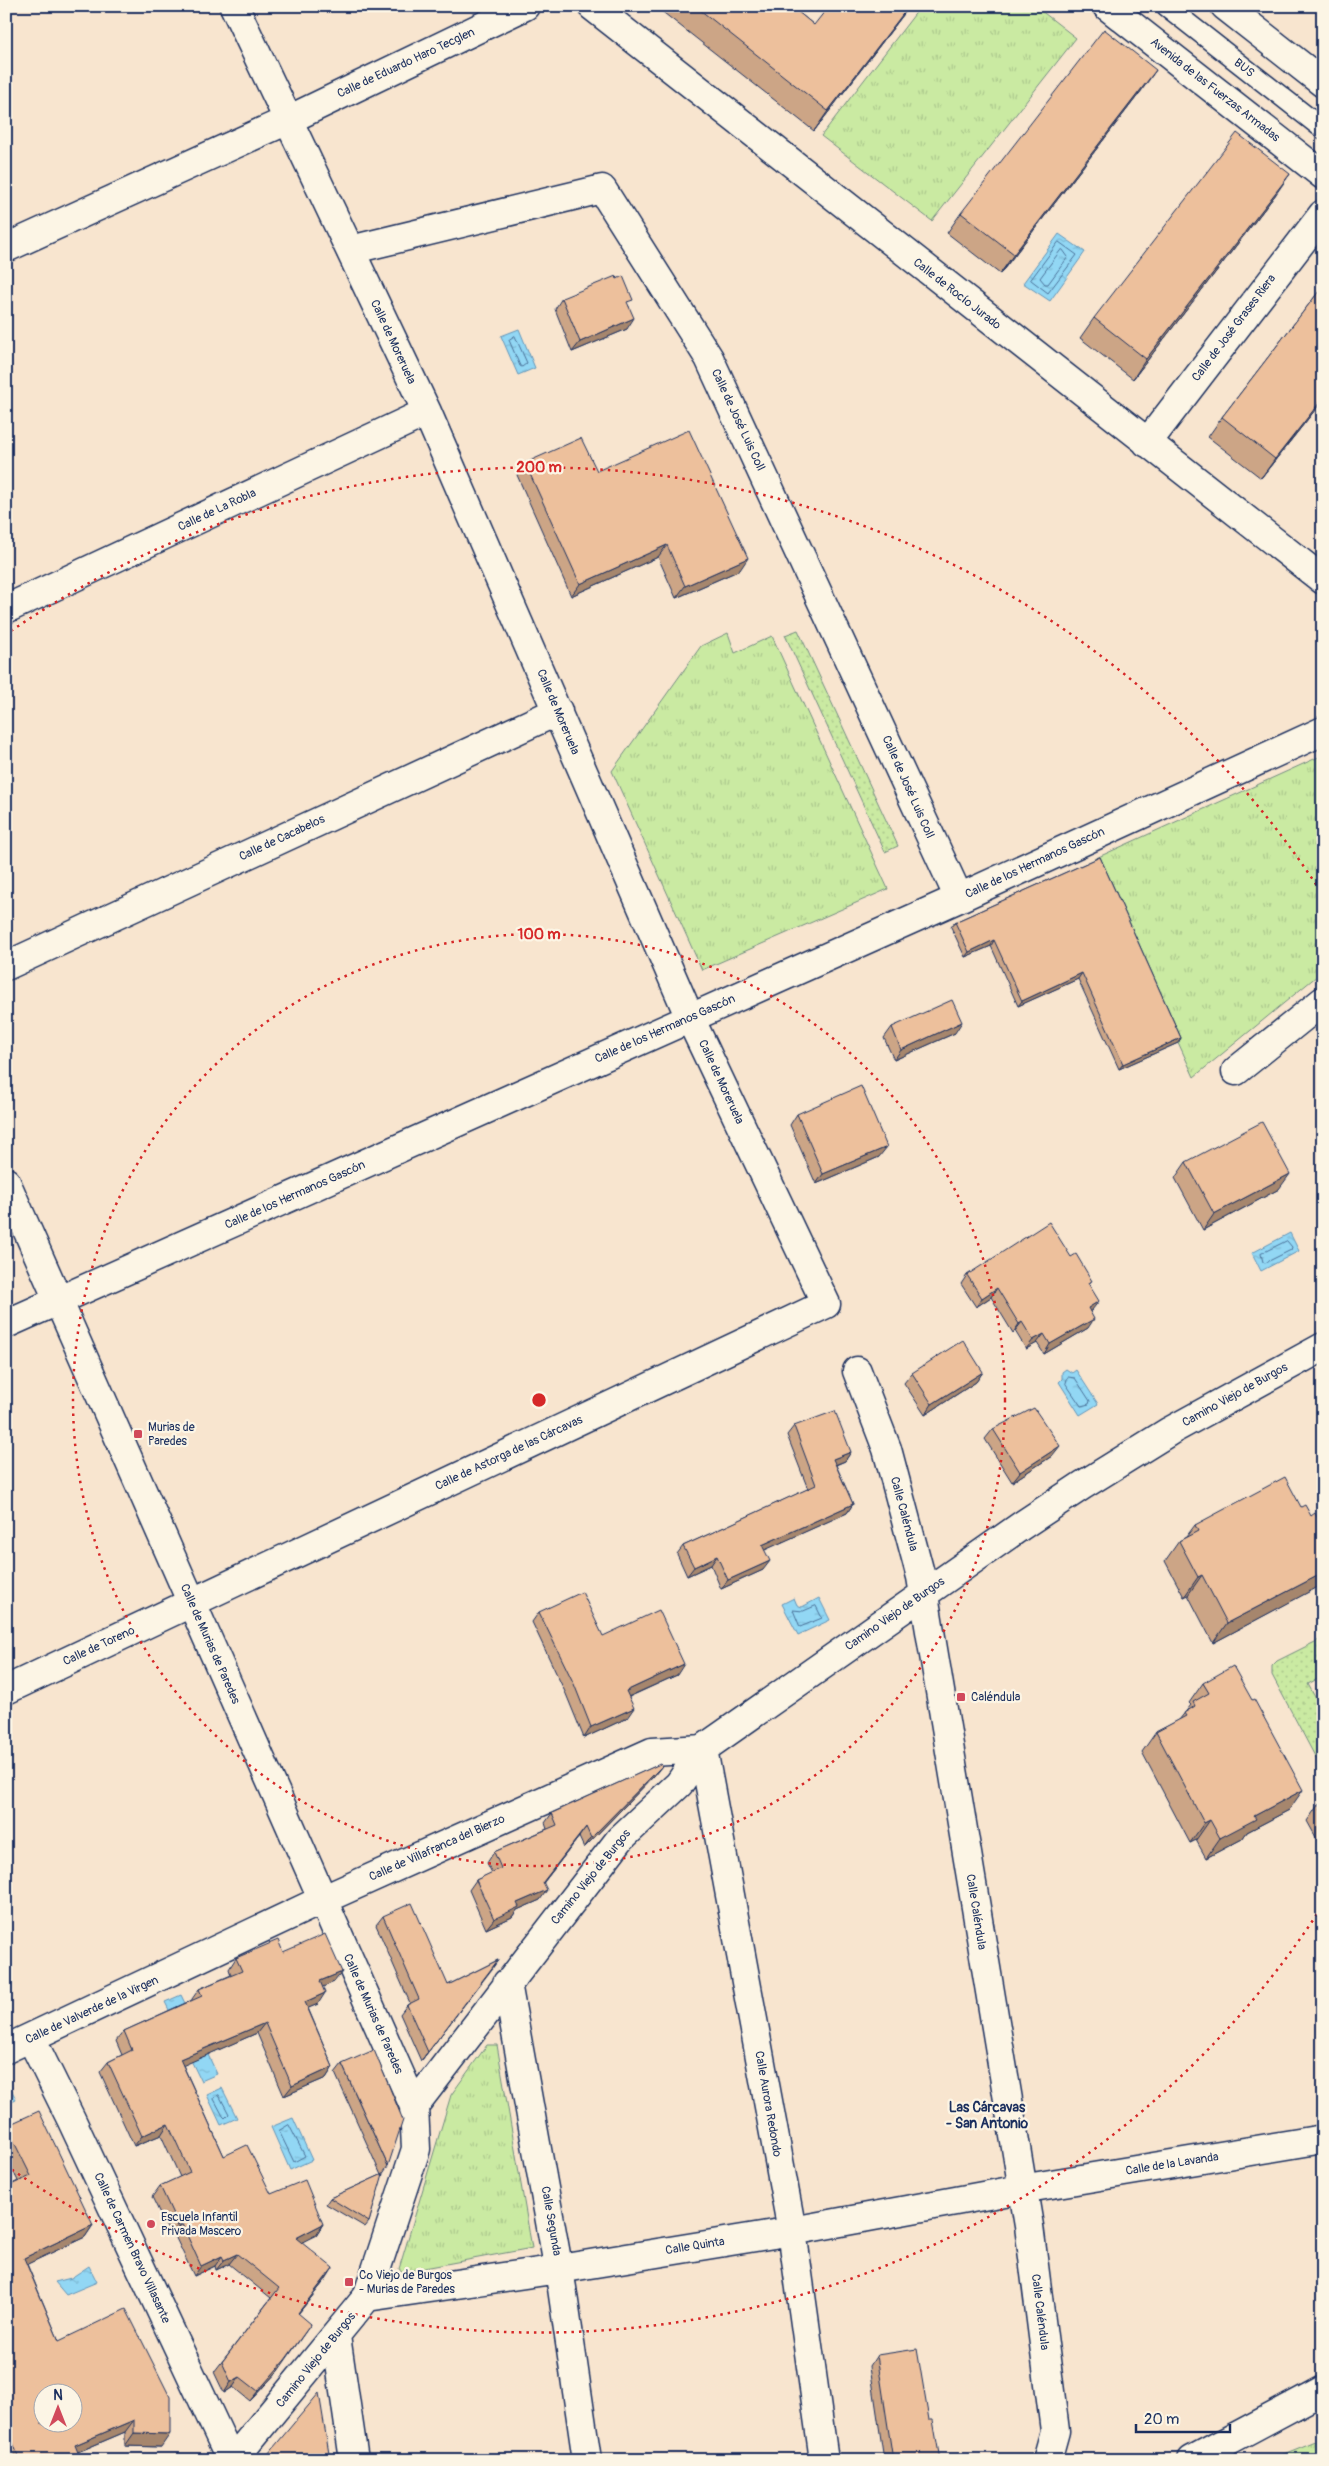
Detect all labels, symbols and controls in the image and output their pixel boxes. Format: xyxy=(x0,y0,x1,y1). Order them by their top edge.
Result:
street label: Calle de Eduardo Haro Tecglen xyxy=(335,24,477,101)
street label: Avenida de las Fuerzas Armadas xyxy=(1147,35,1283,146)
street label: BUS xyxy=(1231,55,1257,81)
street label: Calle de Rocío Jurado xyxy=(910,255,1004,333)
street label: Calle de José Grases Riera xyxy=(1189,271,1279,385)
street label: Calle de Moreruela xyxy=(367,297,419,387)
street label: Calle de José Luis Coll xyxy=(708,367,768,473)
text: 200 m xyxy=(516,458,562,477)
street label: Calle de La Robla xyxy=(176,485,259,535)
street label: Calle de Moreruela xyxy=(533,667,583,757)
street label: Calle de José Luis Coll xyxy=(879,733,937,841)
street label: Calle de Cacabelos xyxy=(237,811,328,864)
street label: Calle de los Hermanos Gascón xyxy=(963,824,1107,902)
text: 100 m xyxy=(518,925,560,944)
street label: Calle de los Hermanos Gascón xyxy=(593,991,738,1067)
street label: Calle de Moreruela xyxy=(695,1037,747,1127)
street label: Calle de los Hermanos Gascón xyxy=(223,1157,368,1233)
street label: Camino Viejo de Burgos xyxy=(1180,1359,1291,1430)
centre of rings xyxy=(530,1391,548,1409)
street label: Calle de Astorga de las Cárcavas xyxy=(433,1412,586,1494)
place label: Murias de Paredes xyxy=(148,1420,195,1449)
marker: Murias de Paredes xyxy=(132,1428,144,1440)
street label: Calle Caléndula xyxy=(887,1475,921,1553)
street label: Camino Viejo de Burgos xyxy=(842,1574,948,1654)
street label: Calle de Murias de Paredes xyxy=(177,1582,244,1707)
street label: Calle de Toreno xyxy=(61,1623,138,1669)
place label: Caléndula xyxy=(971,1690,1021,1705)
marker: Caléndula xyxy=(955,1691,967,1703)
street label: Calle de Villafranca del Bierzo xyxy=(367,1811,508,1885)
street label: Camino Viejo de Burgos xyxy=(548,1826,634,1928)
street label: Calle Caléndula xyxy=(963,1873,989,1951)
street label: Calle de Murias de Paredes xyxy=(340,1952,407,2077)
street label: Calle de Valverde de la Virgen xyxy=(23,1972,161,2047)
street label: Calle Aurora Redondo xyxy=(751,2050,785,2159)
district label: Las Cárcavas - San Antonio xyxy=(946,2099,1028,2132)
street label: Calle de la Lavanda xyxy=(1124,2149,1220,2179)
street label: Calle de Carmen Bravo Villasante xyxy=(90,2170,174,2326)
street label: Calle Segunda xyxy=(537,2185,565,2257)
place label: Escuela Infantil Privada Mascero xyxy=(161,2210,242,2239)
marker: Escuela Infantil Privada Mascero xyxy=(145,2218,157,2230)
street label: Calle Quinta xyxy=(664,2234,726,2258)
place label: Cº Viejo de Burgos - Murias de Paredes xyxy=(359,2268,455,2297)
street label: Calle Caléndula xyxy=(1028,2273,1052,2351)
marker: Cº Viejo de Burgos - Murias de Paredes xyxy=(343,2276,355,2288)
street label: Camino Viejo de Burgos xyxy=(273,2309,359,2411)
north arrow xyxy=(32,2384,82,2434)
text: N xyxy=(53,2387,63,2404)
scale bar xyxy=(1136,2401,1230,2433)
text: 20 m xyxy=(1144,2410,1179,2429)

